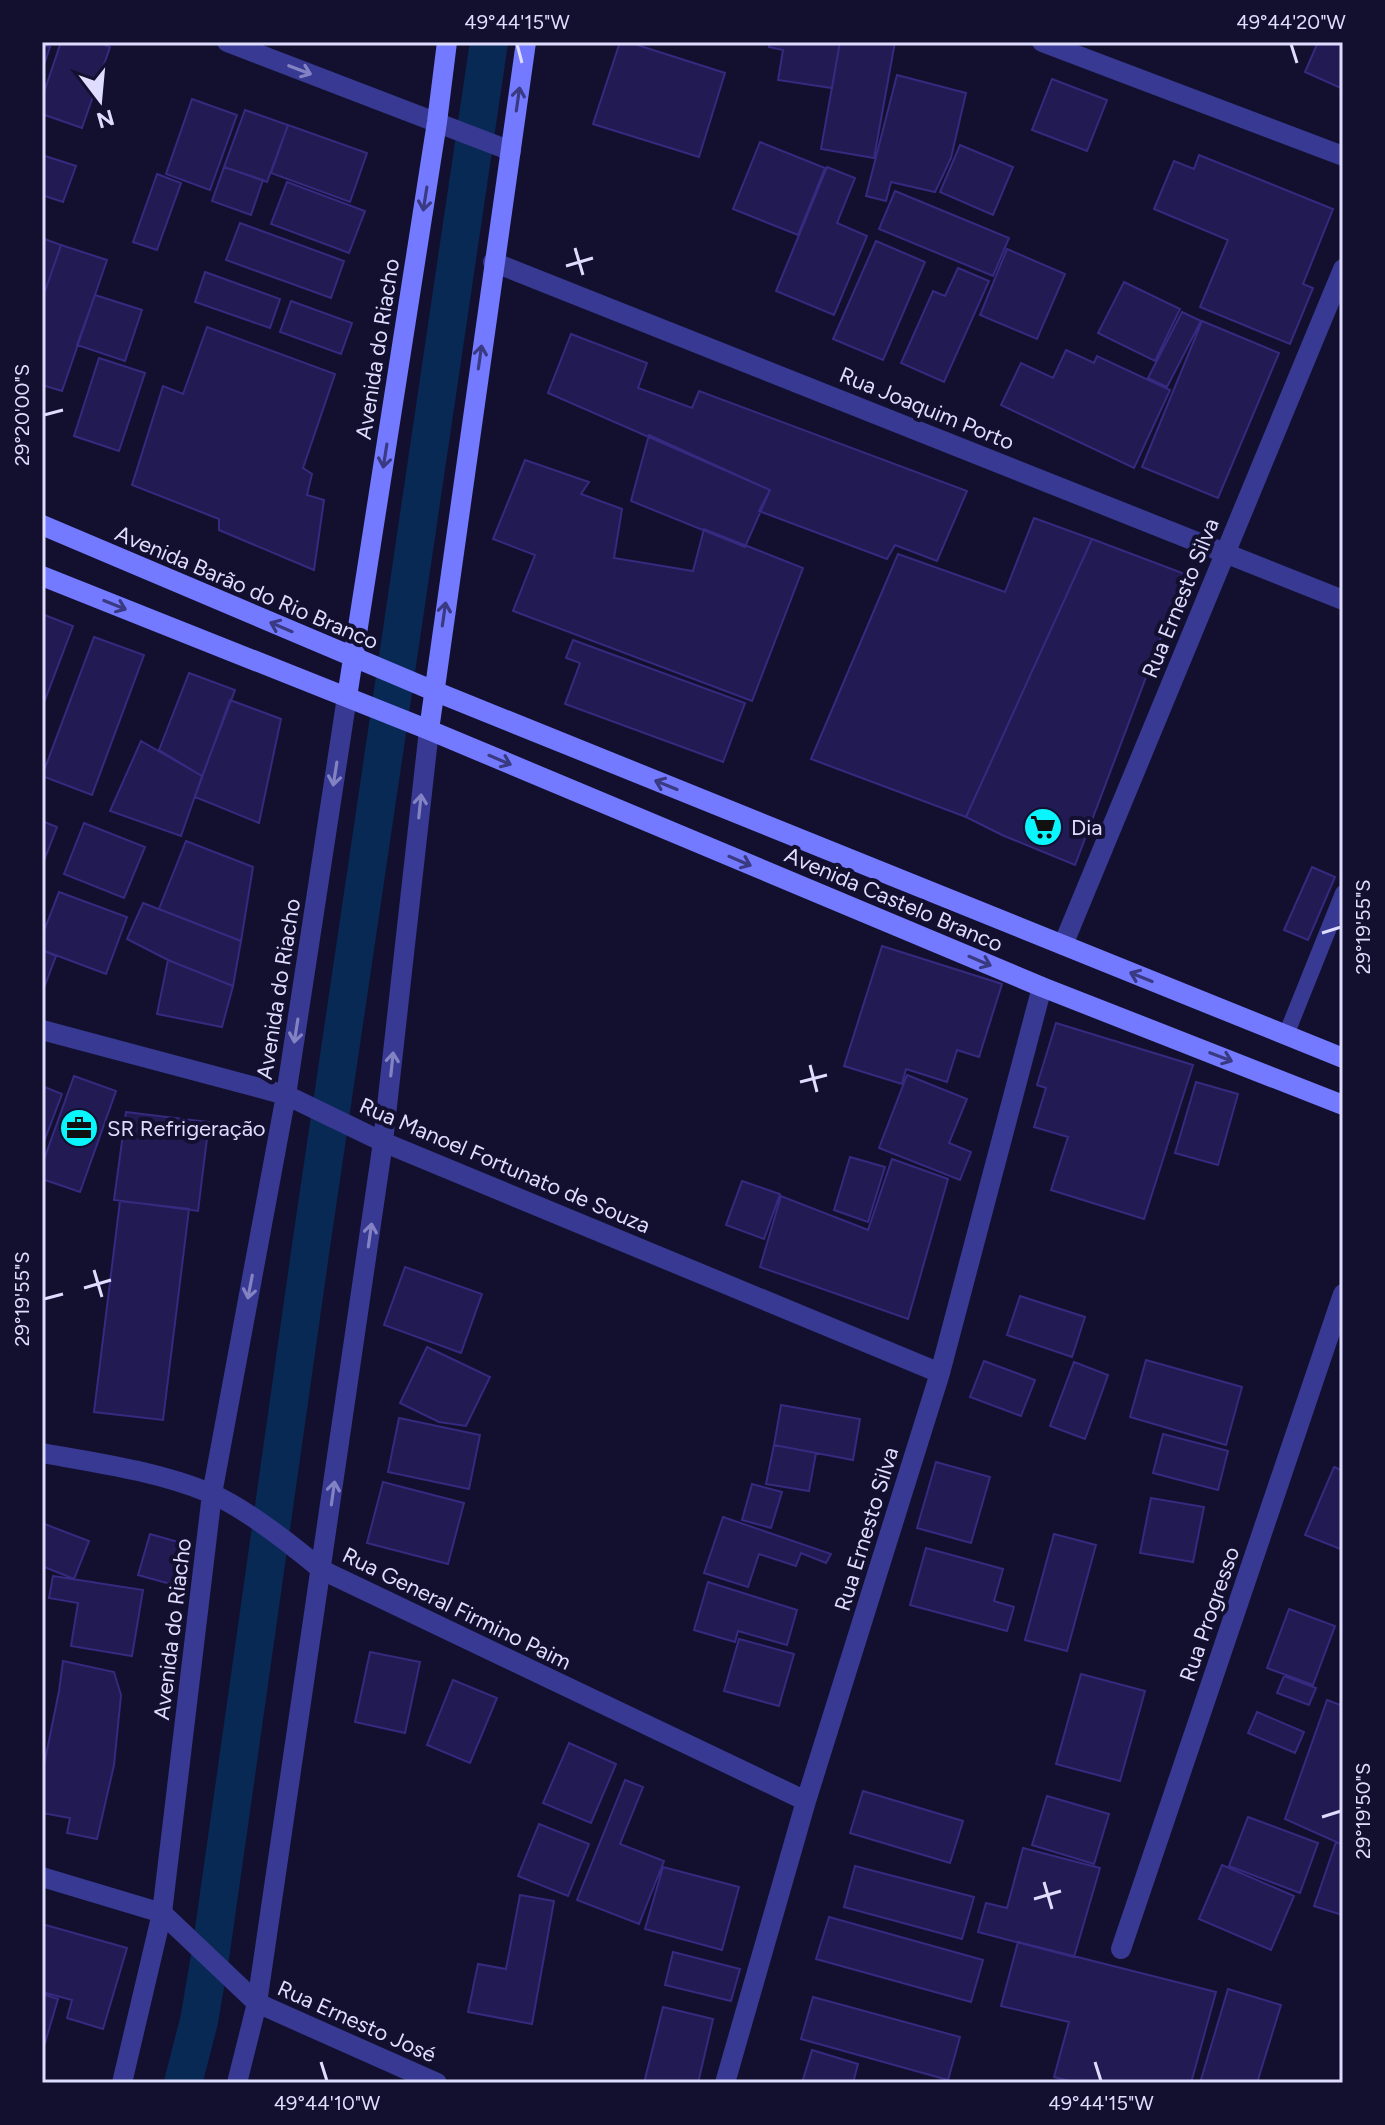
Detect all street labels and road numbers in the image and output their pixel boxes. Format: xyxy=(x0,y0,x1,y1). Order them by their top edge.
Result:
street label: Avenida do Riacho xyxy=(350,257,405,442)
street label: Rua Joaquim Porto xyxy=(836,361,1018,456)
street label: Rua Ernesto Silva xyxy=(1136,514,1225,682)
street label: Avenida Barão do Rio Branco xyxy=(111,520,383,655)
street label: Avenida Castelo Branco xyxy=(781,841,1007,958)
street label: Avenida do Riacho xyxy=(251,897,306,1082)
street label: Rua Manoel Fortunato de Souza xyxy=(355,1092,654,1239)
street label: Rua Ernesto Silva xyxy=(829,1444,904,1614)
street label: Avenida do Riacho xyxy=(148,1537,197,1721)
street label: Rua General Firmino Paim xyxy=(338,1541,575,1676)
street label: Rua Progresso xyxy=(1174,1543,1245,1685)
street label: Rua Ernesto José xyxy=(273,1974,440,2068)

